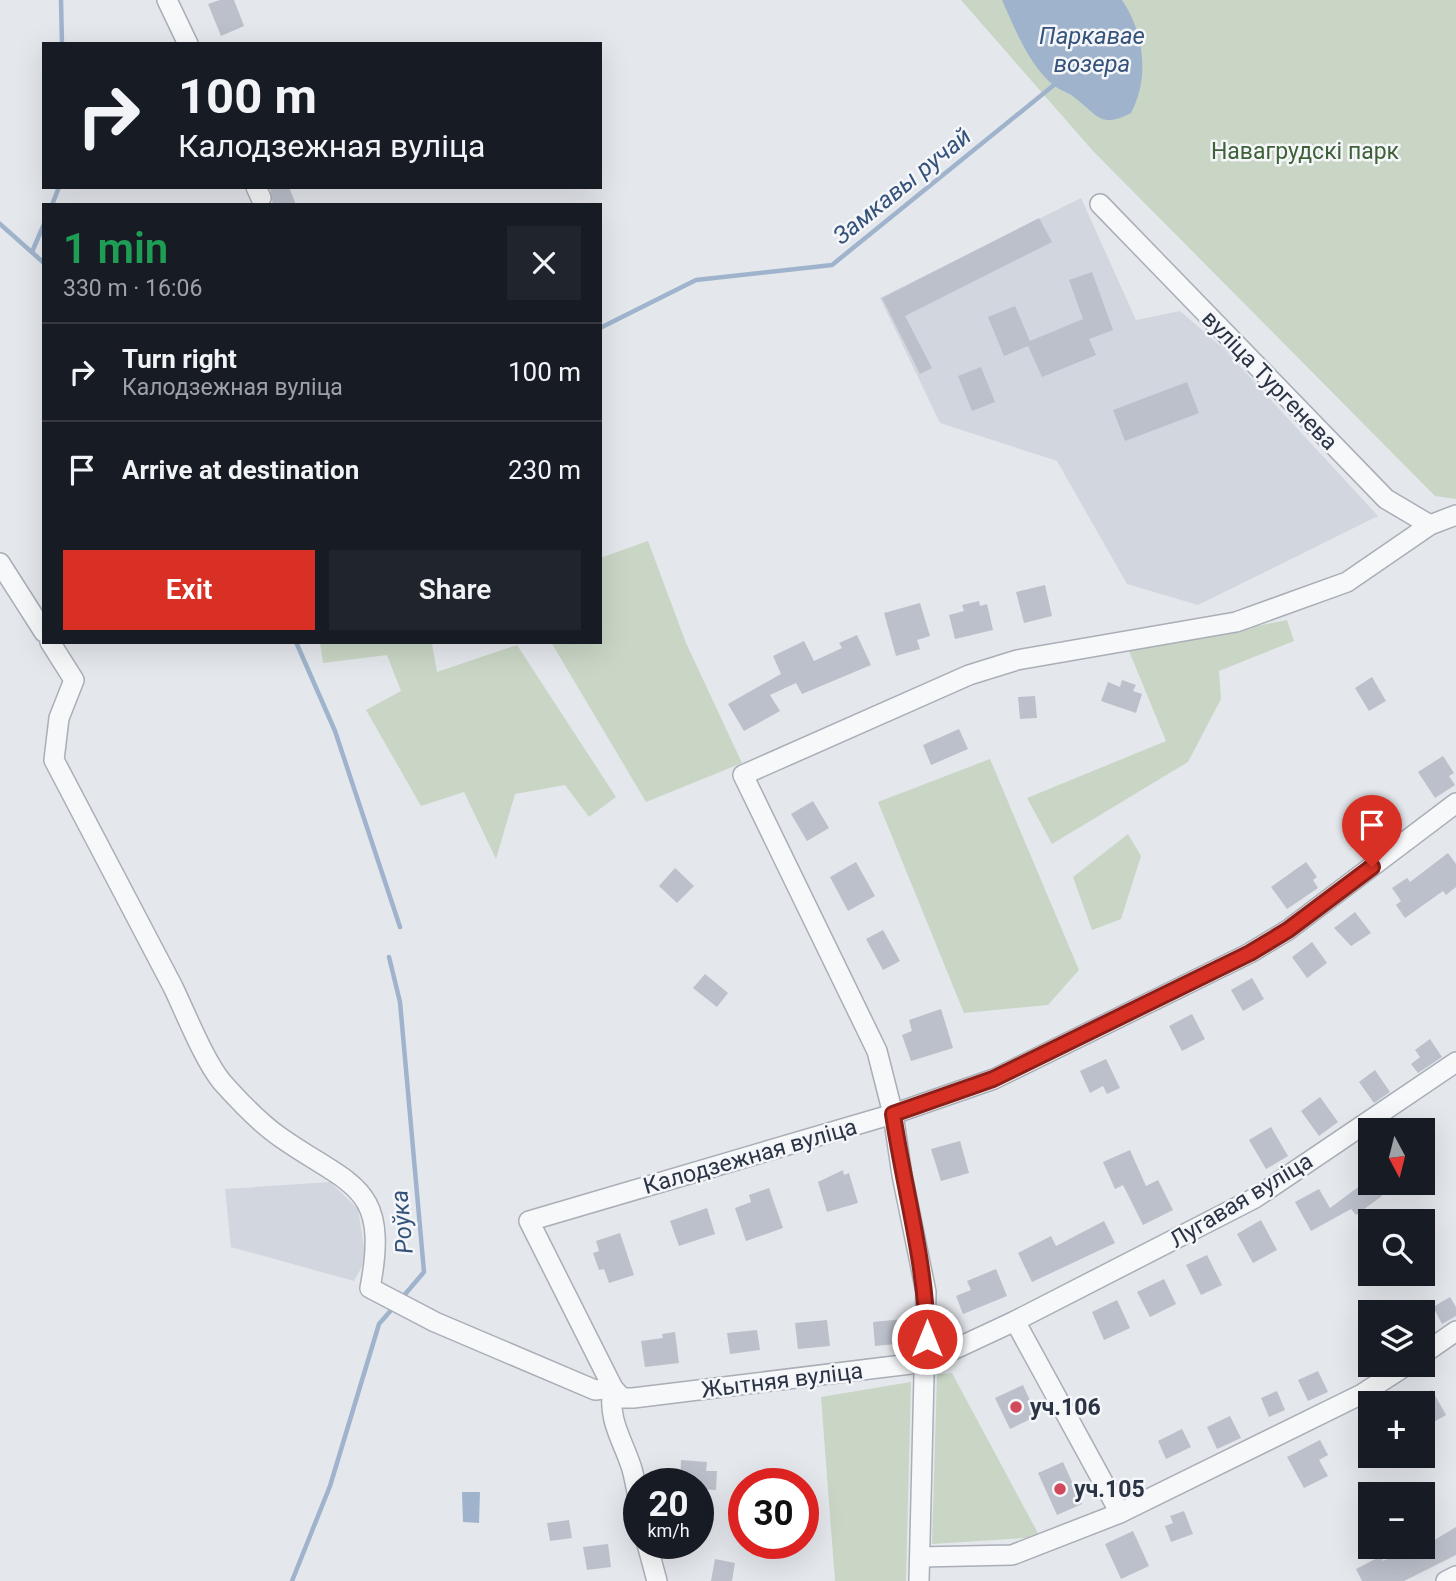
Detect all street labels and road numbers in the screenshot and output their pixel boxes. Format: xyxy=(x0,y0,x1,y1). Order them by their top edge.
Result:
street label: вуліца Тургенева xyxy=(1196,305,1343,456)
street label: Калодзежная вуліца xyxy=(640,1113,860,1200)
street label: Лугавая вуліца xyxy=(1165,1147,1318,1254)
street label: Жытняя вуліца xyxy=(700,1357,864,1404)

